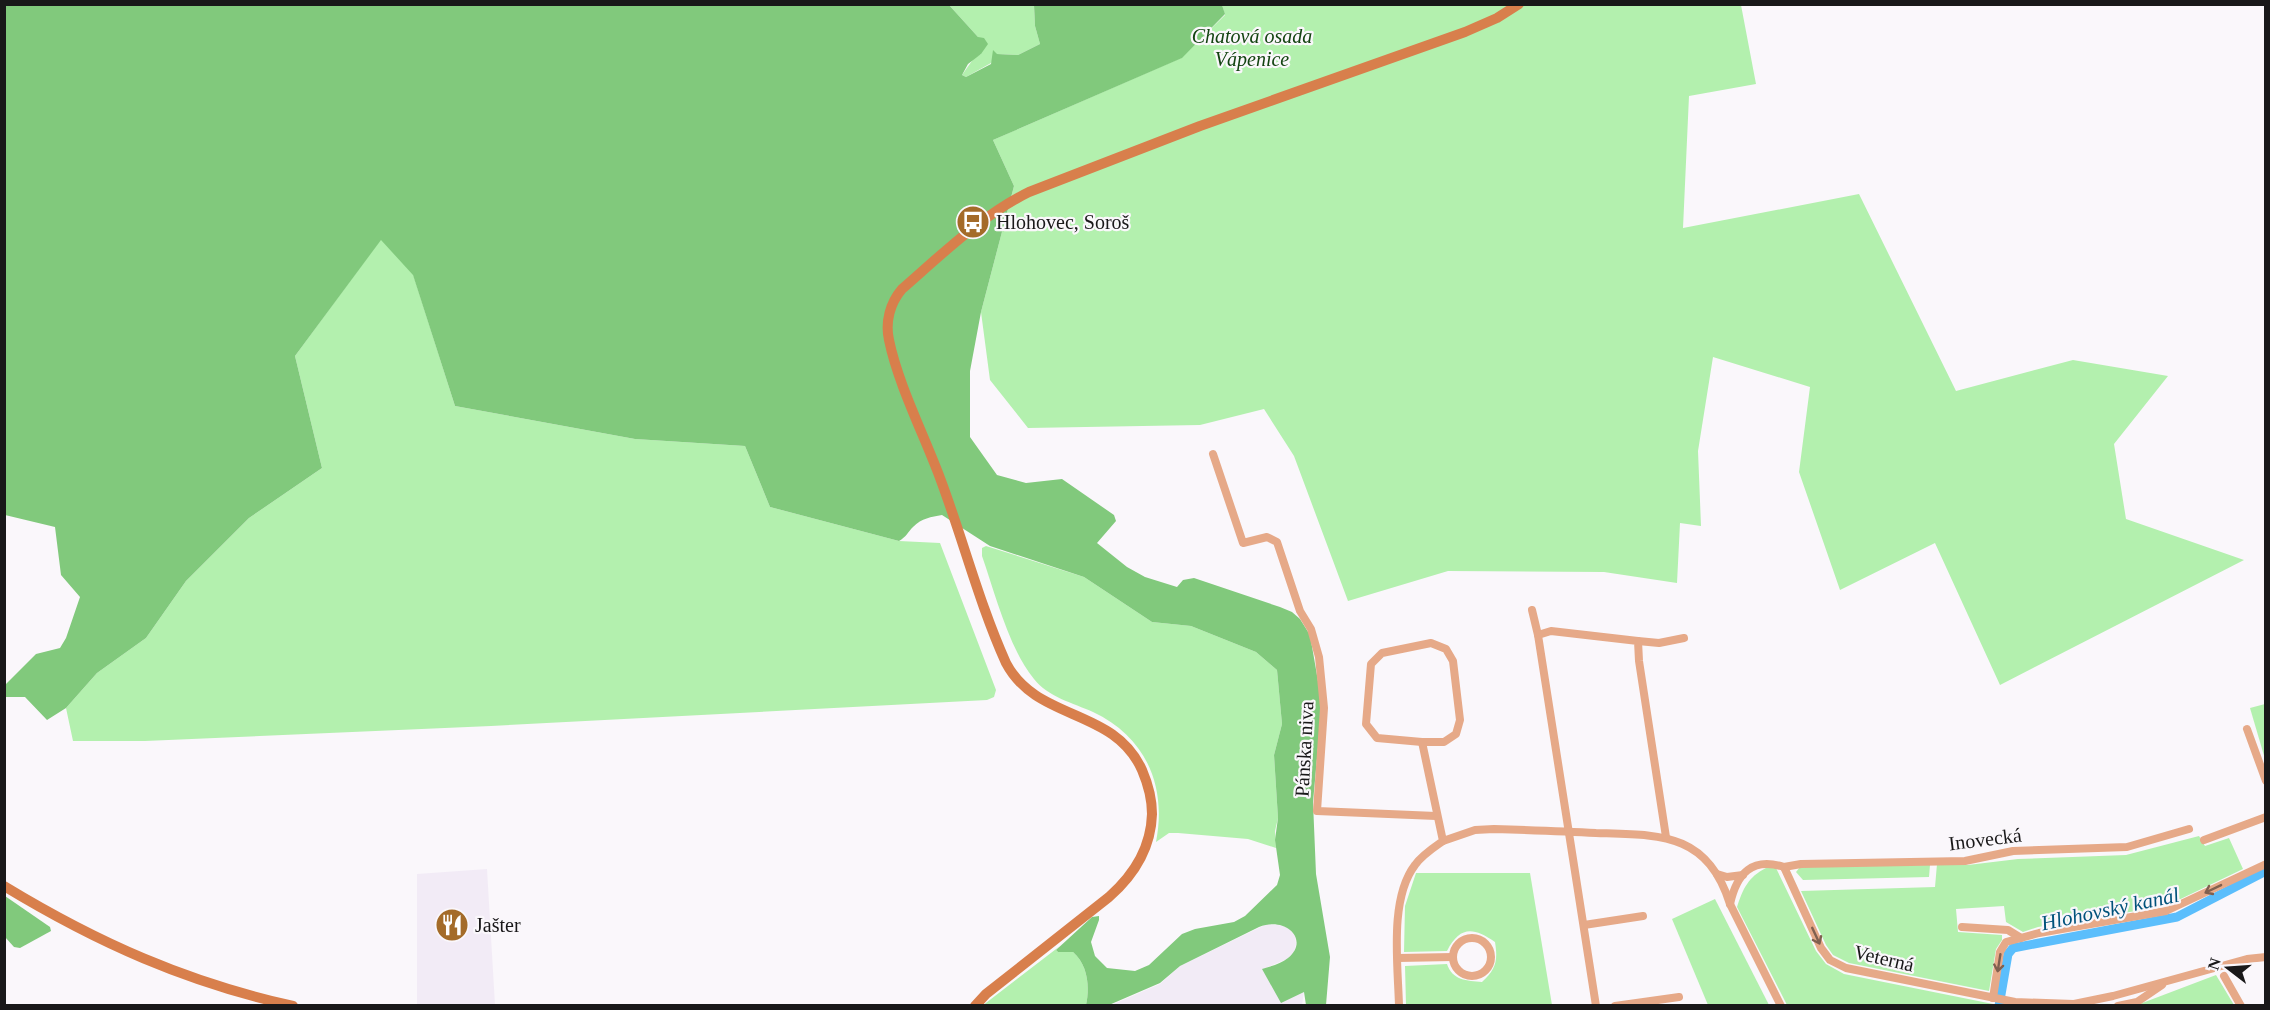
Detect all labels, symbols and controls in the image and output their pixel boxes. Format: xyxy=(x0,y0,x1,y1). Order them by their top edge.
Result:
park label: Chatová osada Vápenice xyxy=(1192,25,1312,71)
bus stop icon: Hlohovec, Soroš xyxy=(955,204,991,240)
place label: Hlohovec, Soroš xyxy=(996,211,1130,233)
street label: Pánska niva xyxy=(1291,700,1318,798)
street label: Inovecká xyxy=(1947,824,2023,854)
water label: Hlohovský kanál xyxy=(2038,883,2181,936)
one-way arrow xyxy=(2204,884,2222,895)
restaurant icon: Jašter xyxy=(434,907,470,943)
place label: Jašter xyxy=(475,914,521,936)
one-way arrow xyxy=(1810,926,1822,944)
north arrow xyxy=(2198,938,2258,998)
street label: Veterná xyxy=(1852,940,1916,976)
one-way arrow xyxy=(1993,952,2004,972)
text: N xyxy=(2204,955,2224,972)

